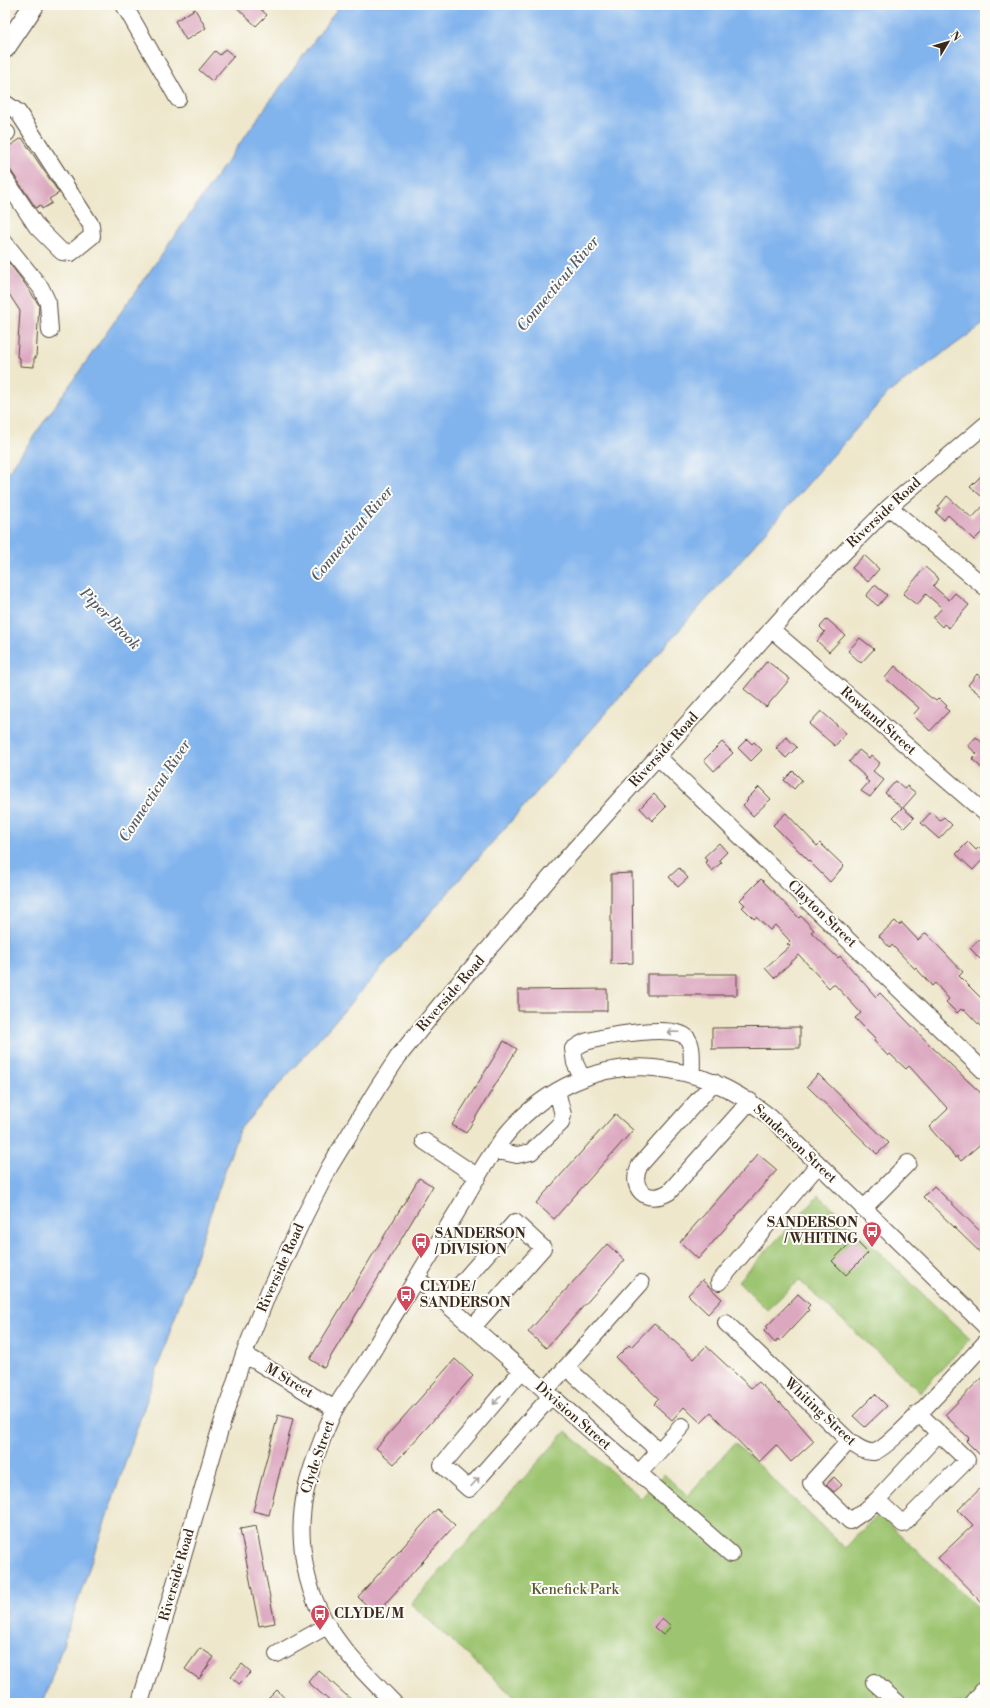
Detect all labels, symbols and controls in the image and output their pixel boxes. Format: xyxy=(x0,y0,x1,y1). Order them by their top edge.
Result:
north arrow xyxy=(928,22,968,62)
text: N xyxy=(947,29,963,44)
water label: Connecticut River xyxy=(513,232,604,335)
street label: Riverside Road xyxy=(843,474,925,552)
water label: Connecticut River xyxy=(307,482,398,585)
water label: Piper Brook xyxy=(75,583,144,654)
street label: Rowland Street xyxy=(836,683,920,759)
street label: Riverside Road xyxy=(625,709,703,791)
water label: Connecticut River xyxy=(115,736,196,846)
street label: Clayton Street xyxy=(784,876,860,952)
street label: Riverside Road xyxy=(413,952,489,1036)
one-way arrow xyxy=(667,1029,680,1036)
street label: Sanderson Street xyxy=(749,1101,841,1187)
place label: SANDERSON / WHITING xyxy=(767,1214,858,1248)
bus stop icon: SANDERSON / WHITING xyxy=(861,1220,883,1248)
street label: Riverside Road xyxy=(253,1221,309,1315)
place label: SANDERSON / DIVISION xyxy=(434,1225,526,1259)
bus stop icon: SANDERSON / DIVISION xyxy=(410,1231,432,1259)
place label: CLYDE / SANDERSON xyxy=(420,1278,511,1312)
bus stop icon: CLYDE / SANDERSON xyxy=(395,1284,417,1312)
street label: M Street xyxy=(262,1360,317,1402)
street label: Whiting Street xyxy=(780,1374,860,1450)
street label: Division Street xyxy=(531,1378,615,1454)
one-way arrow xyxy=(492,1395,501,1406)
street label: Clyde Street xyxy=(297,1418,339,1496)
one-way arrow xyxy=(470,1477,480,1487)
street label: Riverside Road xyxy=(155,1527,199,1623)
park label: Kenefick Park xyxy=(531,1581,619,1599)
bus stop icon: CLYDE / M xyxy=(309,1603,331,1631)
place label: CLYDE / M xyxy=(334,1605,404,1623)

